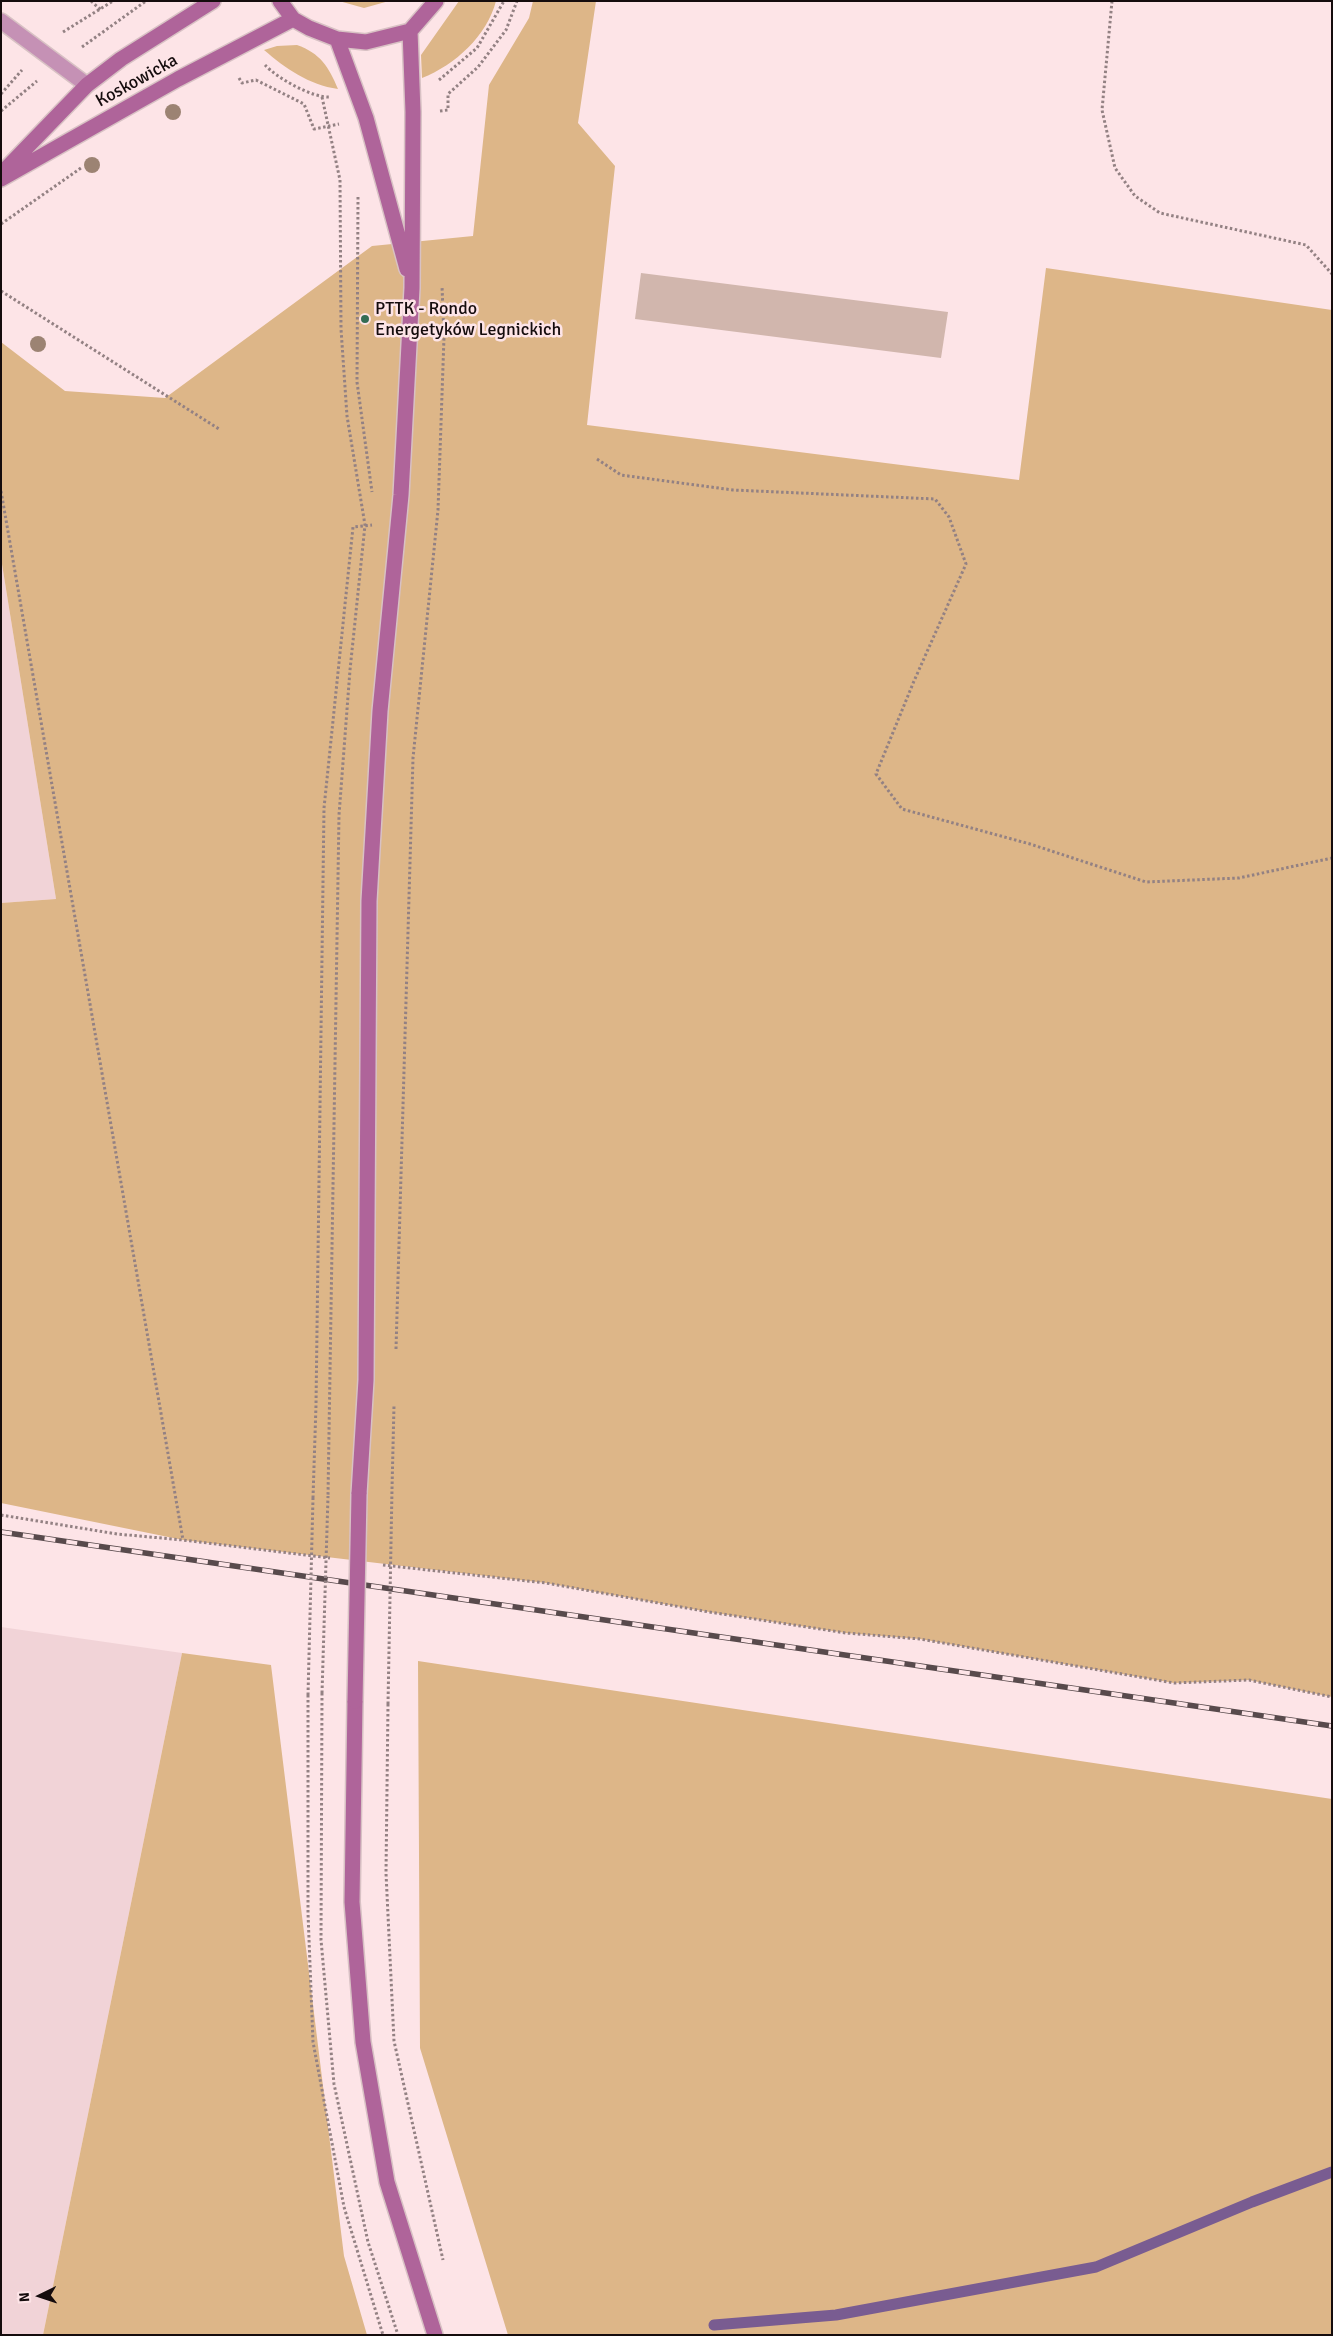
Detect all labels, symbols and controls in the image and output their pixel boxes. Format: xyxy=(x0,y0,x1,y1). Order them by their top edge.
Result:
street label: Koskowicka xyxy=(92,50,182,112)
place label: PTTK - Rondo Energetyków Legnickich xyxy=(375,298,561,340)
marker: PTTK - Rondo Energetyków Legnickich xyxy=(359,313,371,325)
north arrow xyxy=(15,2271,65,2321)
text: N xyxy=(16,2292,33,2303)

